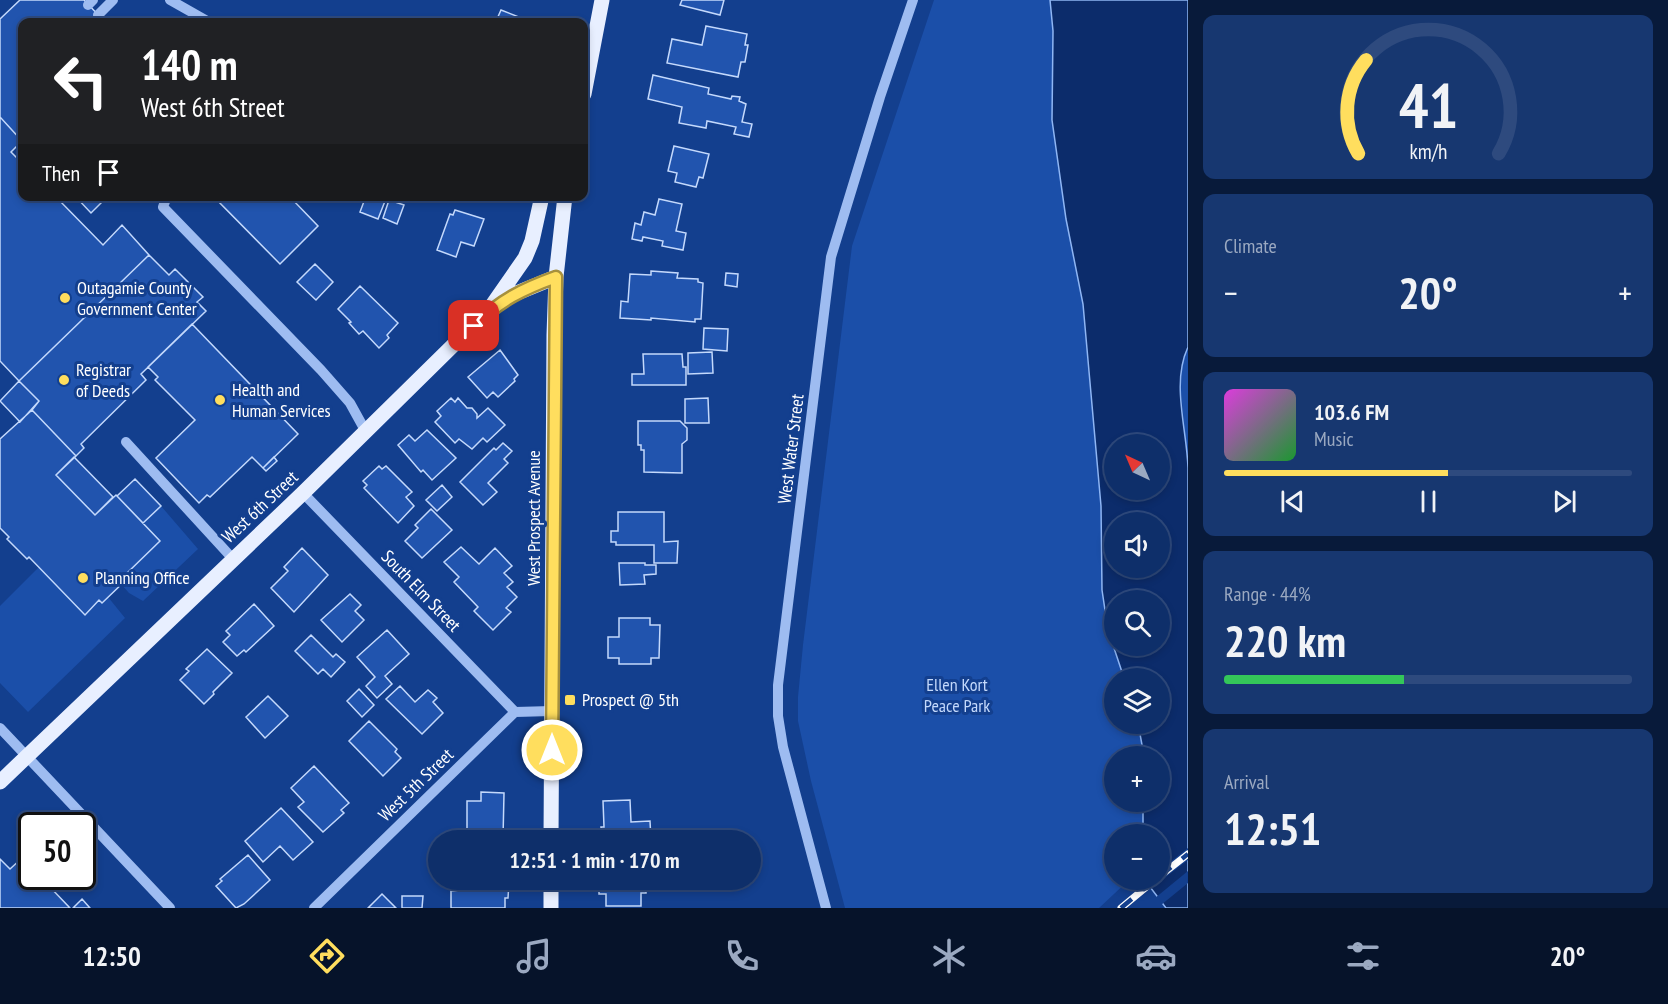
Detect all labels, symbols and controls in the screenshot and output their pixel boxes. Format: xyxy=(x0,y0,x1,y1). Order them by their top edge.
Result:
text: 140 m xyxy=(141,37,238,92)
icon: left xyxy=(42,42,120,120)
text: 41 xyxy=(1398,64,1458,145)
text: West 6th Street xyxy=(141,90,285,124)
text: km/h xyxy=(1409,137,1447,165)
icon: arrive xyxy=(92,156,125,189)
text: Then xyxy=(42,159,80,187)
text: Climate xyxy=(1224,233,1277,259)
text: 20° xyxy=(1398,263,1458,321)
text: − xyxy=(1224,271,1238,314)
text: + xyxy=(1618,271,1632,314)
place label: Outagamie County Government Center xyxy=(77,276,197,320)
marker: Outagamie County Government Center xyxy=(58,291,72,305)
pin xyxy=(448,300,499,351)
icon: arrive xyxy=(457,309,490,342)
place label: Registrar of Deeds xyxy=(76,358,131,402)
marker: Registrar of Deeds xyxy=(57,373,71,387)
place label: Health and Human Services xyxy=(232,378,331,422)
marker: Health and Human Services xyxy=(213,393,227,407)
street label: West Water Street xyxy=(772,393,809,505)
text: 103.6 FM xyxy=(1314,398,1389,426)
text: Music xyxy=(1314,426,1354,452)
north arrow xyxy=(1104,434,1170,500)
map controls xyxy=(1104,434,1170,890)
street label: West Prospect Avenue xyxy=(522,450,545,586)
street label: West 6th Street xyxy=(217,466,303,548)
icon: previous xyxy=(1276,485,1309,518)
icon: pause xyxy=(1412,485,1445,518)
icon: next xyxy=(1548,485,1581,518)
button: sound xyxy=(1104,512,1170,578)
street label: South Elm Street xyxy=(377,545,466,636)
place label: Planning Office xyxy=(95,566,190,589)
marker: Planning Office xyxy=(76,571,90,585)
text: Range · 44% xyxy=(1224,581,1311,607)
button: search xyxy=(1104,590,1170,656)
text: 220 km xyxy=(1224,611,1346,669)
button: layers xyxy=(1104,668,1170,734)
park label: Ellen Kort Peace Park xyxy=(924,673,990,717)
place label: Prospect @ 5th xyxy=(582,688,679,711)
marker: Prospect @ 5th xyxy=(563,693,577,707)
position arrow xyxy=(520,718,584,782)
street label: West 5th Street xyxy=(373,743,458,826)
button: + xyxy=(1104,746,1170,812)
text: Arrival xyxy=(1224,769,1269,795)
text: 12:51 xyxy=(1224,799,1321,857)
speed limit sign: 50 xyxy=(18,812,96,890)
button: − xyxy=(1104,824,1170,890)
text: 12:51 · 1 min · 170 m xyxy=(509,846,680,874)
icon: directions xyxy=(306,935,348,977)
icon: music xyxy=(513,935,555,977)
icon: phone xyxy=(721,935,763,977)
icon: climate xyxy=(928,935,970,977)
icon: car xyxy=(1135,935,1177,977)
icon: filters xyxy=(1342,935,1384,977)
text: 12:50 xyxy=(83,939,141,973)
text: 20° xyxy=(1550,939,1585,973)

